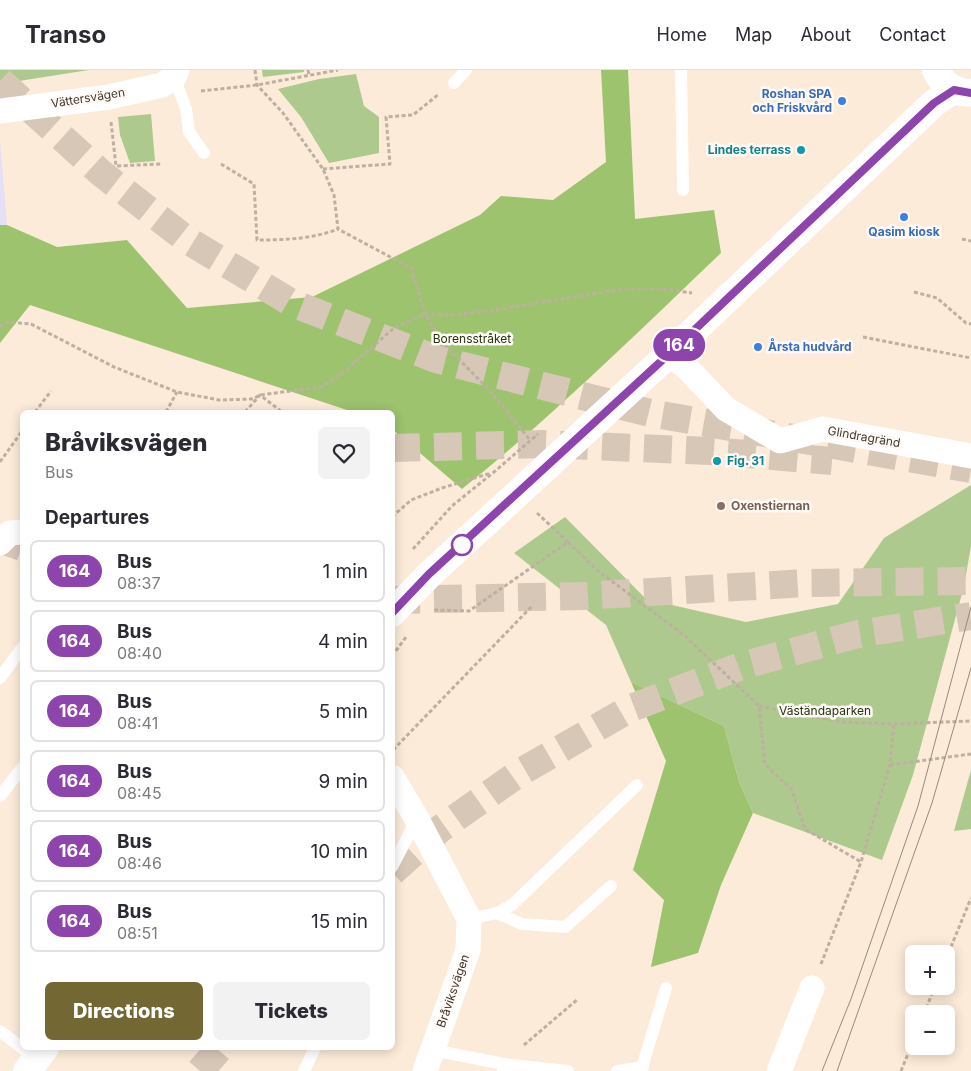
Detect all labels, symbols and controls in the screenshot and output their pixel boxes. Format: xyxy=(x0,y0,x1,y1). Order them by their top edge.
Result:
text: Transo xyxy=(25,20,106,49)
text: Home xyxy=(657,24,707,45)
text: Map xyxy=(735,24,772,45)
text: About xyxy=(800,24,851,45)
text: Contact xyxy=(879,24,946,45)
street label: Vättersvägen xyxy=(50,84,126,111)
place label: Roshan SPA och Friskvård xyxy=(752,86,832,115)
marker: Roshan SPA och Friskvård xyxy=(836,95,848,107)
place label: Lindes terrass xyxy=(708,142,791,157)
marker: Lindes terrass xyxy=(795,144,807,156)
marker: Qasim kiosk xyxy=(898,211,910,223)
place label: Qasim kiosk xyxy=(868,224,940,239)
line badge: 164 xyxy=(650,329,708,361)
park label: Borensstråket xyxy=(433,331,511,346)
text: 164 xyxy=(663,334,695,355)
place label: Årsta hudvård xyxy=(768,338,852,354)
marker: Årsta hudvård xyxy=(752,341,764,353)
street label: Glindragränd xyxy=(827,423,902,450)
button: heart xyxy=(318,427,370,479)
text: Bråviksvägen xyxy=(45,428,207,457)
place label: Fig. 31 xyxy=(727,453,764,468)
marker: Fig. 31 xyxy=(711,455,723,467)
text: Bus xyxy=(45,462,73,482)
place label: Oxenstiernan xyxy=(731,498,810,513)
marker: Oxenstiernan xyxy=(715,500,727,512)
text: Departures xyxy=(45,506,149,529)
unlabelled marker xyxy=(451,534,473,556)
text: Bus xyxy=(117,550,152,573)
text: 164 xyxy=(59,560,90,581)
text: 1 min xyxy=(322,560,368,583)
text: 08:37 xyxy=(117,573,161,593)
text: Bus xyxy=(117,620,152,643)
text: 164 xyxy=(59,630,90,651)
text: 4 min xyxy=(318,630,368,653)
text: 08:40 xyxy=(117,643,162,663)
text: Bus xyxy=(117,690,152,713)
text: 164 xyxy=(59,700,90,721)
text: 5 min xyxy=(319,700,368,723)
park label: Väständaparken xyxy=(779,703,871,718)
text: 08:41 xyxy=(117,713,158,733)
text: Bus xyxy=(117,760,152,783)
text: 164 xyxy=(59,770,90,791)
text: 9 min xyxy=(318,770,368,793)
text: 08:45 xyxy=(117,783,162,803)
text: Bus xyxy=(117,830,152,853)
text: 164 xyxy=(59,840,90,861)
text: 10 min xyxy=(310,840,368,863)
text: 08:46 xyxy=(117,853,162,873)
text: Bus xyxy=(117,900,152,923)
text: 164 xyxy=(59,910,90,931)
text: 15 min xyxy=(311,910,368,933)
text: 08:51 xyxy=(117,923,158,943)
map controls xyxy=(905,945,955,1055)
button: + xyxy=(905,945,955,995)
street label: Bråviksvägen xyxy=(433,952,472,1029)
button: Directions xyxy=(45,982,203,1040)
button: Tickets xyxy=(213,982,370,1040)
button: − xyxy=(905,1005,955,1055)

